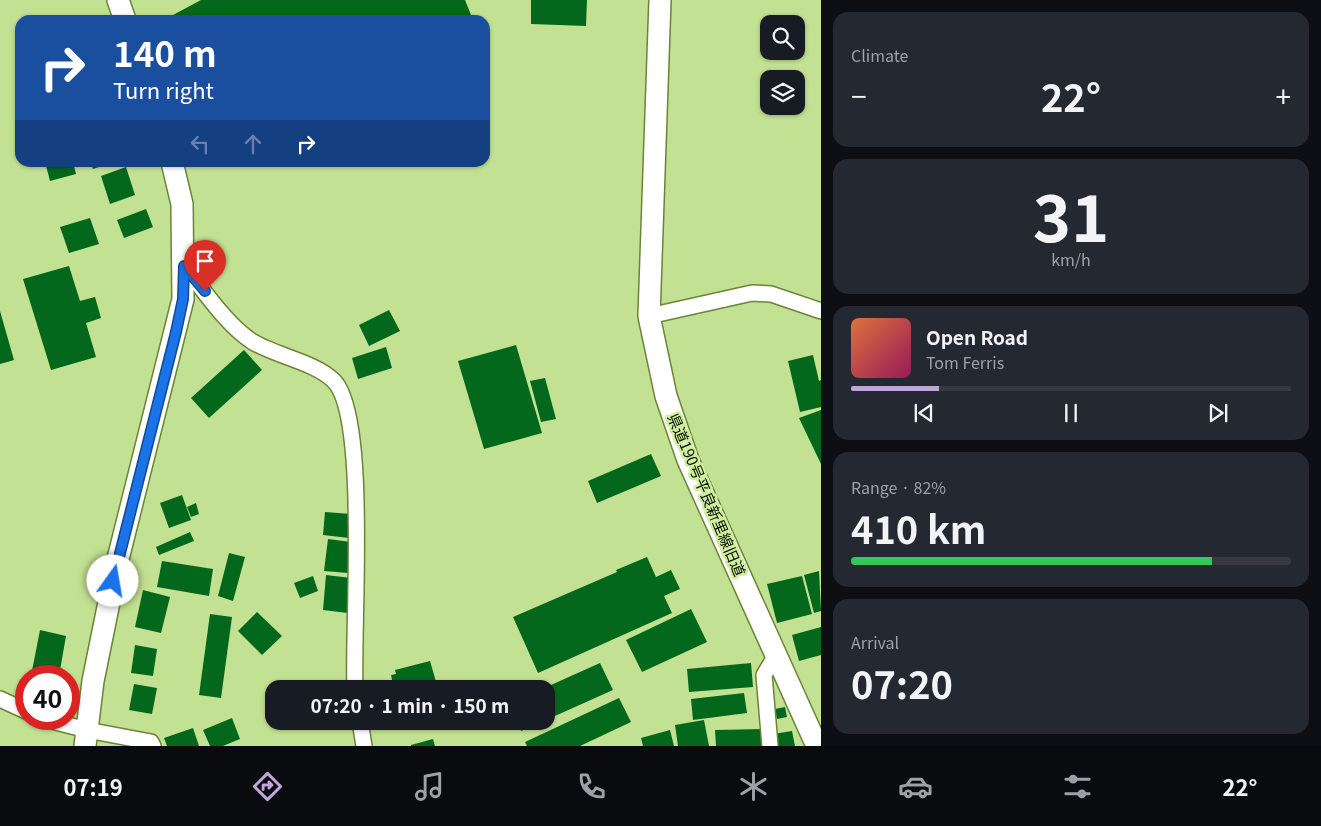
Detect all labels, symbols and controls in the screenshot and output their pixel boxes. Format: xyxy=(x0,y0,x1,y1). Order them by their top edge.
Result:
map controls xyxy=(760,15,805,115)
button: search xyxy=(760,15,805,60)
text: 140 m xyxy=(113,26,217,77)
icon: right xyxy=(30,35,95,100)
text: Climate xyxy=(851,43,908,67)
text: 22° xyxy=(1041,68,1101,123)
button: layers xyxy=(760,70,805,115)
text: Turn right xyxy=(113,73,214,105)
text: − xyxy=(851,75,867,115)
text: + xyxy=(1275,75,1291,115)
icon: left xyxy=(186,130,214,158)
icon: ahead xyxy=(239,130,267,158)
icon: right xyxy=(292,130,320,158)
text: 31 xyxy=(1033,167,1109,261)
pin xyxy=(184,240,226,291)
icon: arrive xyxy=(191,247,219,275)
text: km/h xyxy=(1051,247,1091,271)
text: Open Road xyxy=(926,323,1028,350)
text: Tom Ferris xyxy=(926,350,1004,374)
icon: previous xyxy=(910,399,938,427)
icon: pause xyxy=(1057,399,1085,427)
icon: next xyxy=(1204,399,1232,427)
street label: 県道190号平良新里線旧道 xyxy=(664,410,751,579)
text: Range · 82% xyxy=(851,475,946,499)
text: 410 km xyxy=(851,500,986,555)
position arrow xyxy=(86,554,138,606)
text: Arrival xyxy=(851,630,899,654)
text: 07:20 xyxy=(851,655,953,710)
speed limit sign: 40 xyxy=(15,665,80,730)
text: 07:20 · 1 min · 150 m xyxy=(311,691,509,718)
icon: directions xyxy=(250,769,285,804)
icon: music xyxy=(412,769,447,804)
icon: phone xyxy=(574,769,609,804)
icon: climate xyxy=(736,769,771,804)
icon: car xyxy=(898,769,933,804)
icon: filters xyxy=(1060,769,1095,804)
text: 07:19 xyxy=(64,770,123,802)
text: 22° xyxy=(1223,770,1257,802)

